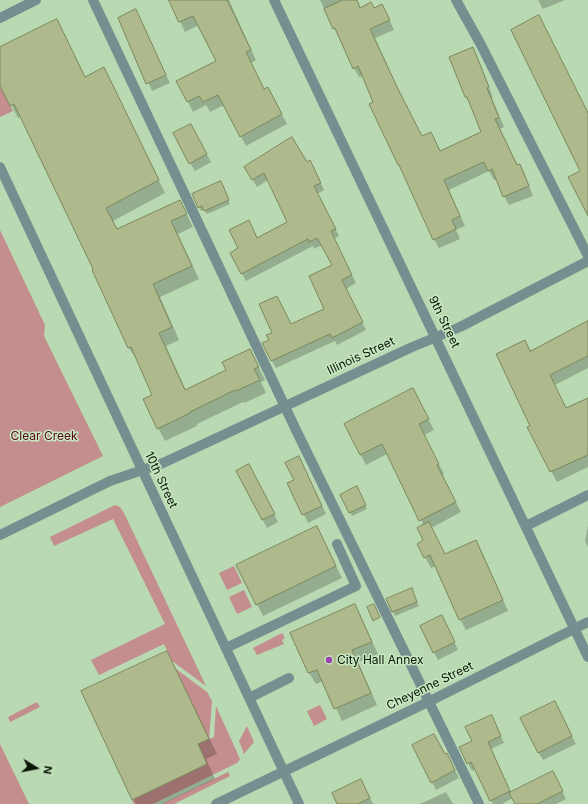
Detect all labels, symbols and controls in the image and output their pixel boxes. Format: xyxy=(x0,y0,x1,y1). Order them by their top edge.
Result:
street label: 9th Street xyxy=(425,294,463,350)
street label: Illinois Street xyxy=(325,334,397,378)
park label: Clear Creek xyxy=(10,429,78,443)
street label: 10th Street xyxy=(142,449,180,511)
place label: City Hall Annex xyxy=(337,653,424,667)
marker: City Hall Annex xyxy=(324,655,334,665)
street label: Cheyenne Street xyxy=(384,659,476,713)
north arrow xyxy=(16,748,56,788)
text: N xyxy=(40,765,55,775)

